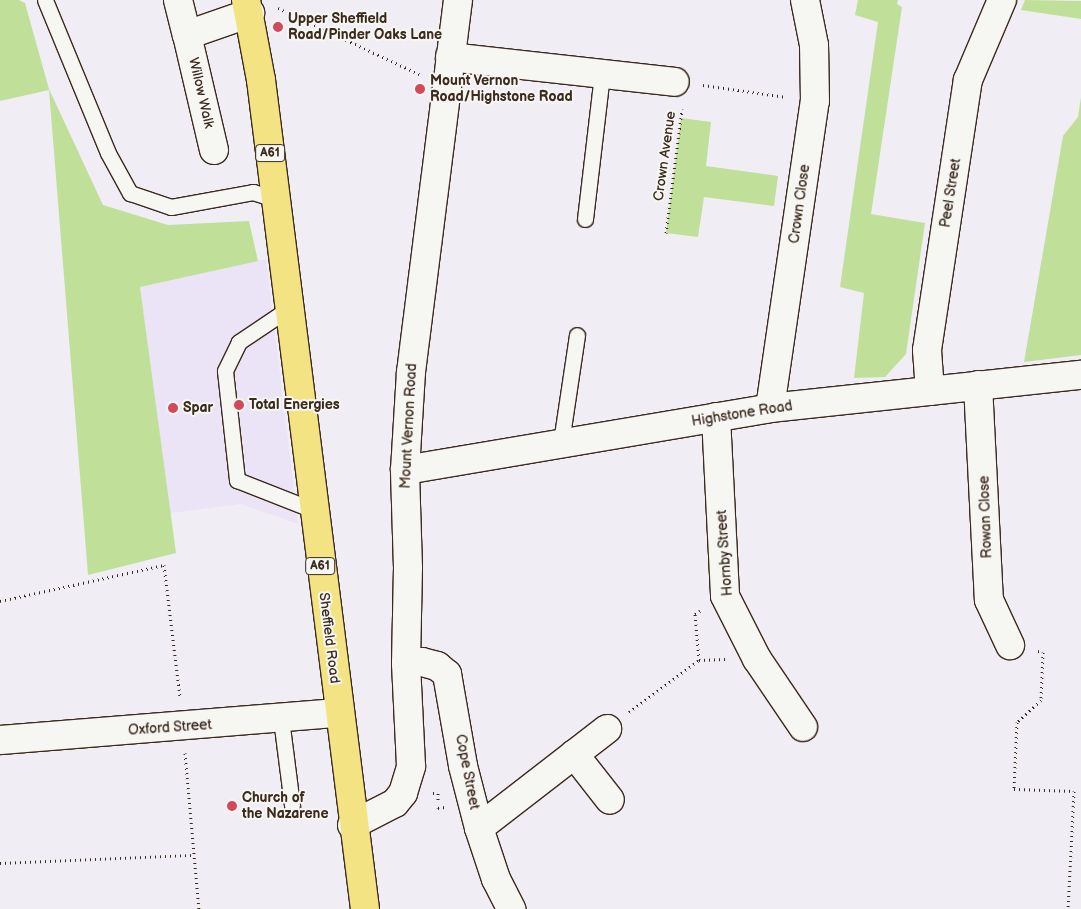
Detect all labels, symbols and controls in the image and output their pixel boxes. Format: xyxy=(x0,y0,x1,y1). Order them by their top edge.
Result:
place label: Upper Sheffield Road/Pinder Oaks Lane xyxy=(288,11,442,44)
marker: Upper Sheffield Road/Pinder Oaks Lane xyxy=(272,21,284,33)
street label: Willow Walk xyxy=(185,56,217,130)
place label: Mount Vernon Road/Highstone Road xyxy=(430,73,573,105)
marker: Mount Vernon Road/Highstone Road xyxy=(414,83,426,95)
street label: Crown Avenue xyxy=(650,110,680,202)
road number: A61 xyxy=(255,144,285,162)
street label: Peel Street xyxy=(937,157,965,229)
street label: Crown Close xyxy=(786,163,814,245)
street label: Mount Vernon Road xyxy=(397,363,421,489)
place label: Total Energies xyxy=(249,397,340,413)
street label: Highstone Road xyxy=(690,398,794,430)
marker: Total Energies xyxy=(233,399,245,411)
place label: Spar xyxy=(183,400,213,416)
marker: Spar xyxy=(167,402,179,414)
street label: Rowan Close xyxy=(976,475,996,559)
street label: Hornby Street xyxy=(714,509,736,597)
road number: A61 xyxy=(305,556,335,576)
street label: Sheffield Road xyxy=(315,592,343,684)
street label: Oxford Street xyxy=(128,717,212,739)
street label: Cope Street xyxy=(451,733,483,811)
place label: Church of the Nazarene xyxy=(242,790,328,822)
marker: Church of the Nazarene xyxy=(226,800,238,812)

